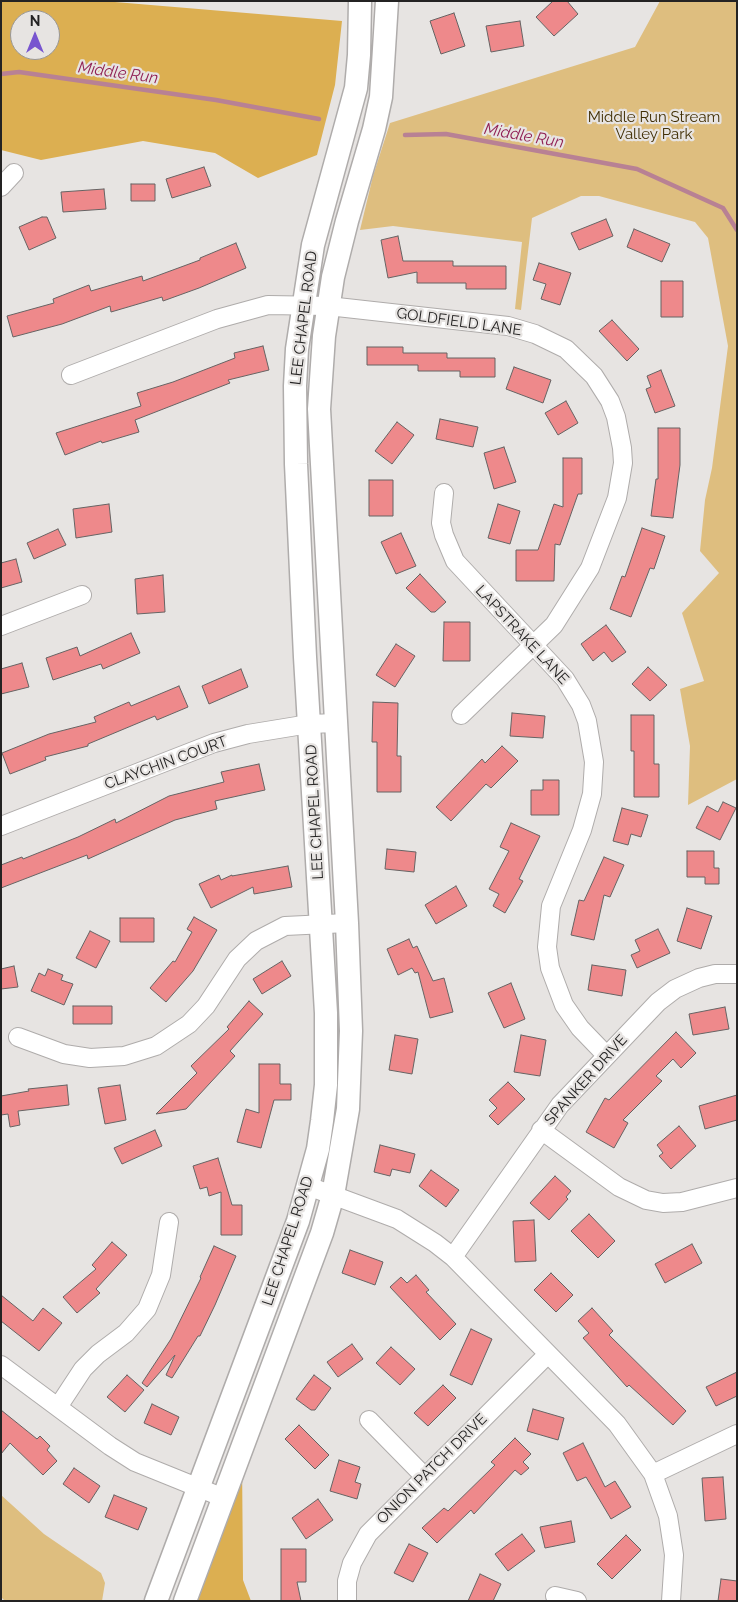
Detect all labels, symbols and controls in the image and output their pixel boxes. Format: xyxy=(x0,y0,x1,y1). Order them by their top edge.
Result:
north arrow xyxy=(10,10,60,60)
text: N xyxy=(30,13,40,29)
water label: Middle Run xyxy=(77,58,159,88)
park label: Middle Run Stream Valley Park xyxy=(588,108,720,143)
water label: Middle Run xyxy=(483,120,565,152)
street label: LEE CHAPEL ROAD xyxy=(287,250,321,386)
street label: GOLDFIELD LANE xyxy=(395,304,523,340)
street label: LAPSTRAKE LANE xyxy=(472,582,572,688)
street label: CLAYCHIN COURT xyxy=(102,732,230,794)
street label: LEE CHAPEL ROAD xyxy=(302,744,328,880)
street label: SPANKER DRIVE xyxy=(541,1031,631,1129)
street label: LEE CHAPEL ROAD xyxy=(259,1174,317,1308)
street label: ONION PATCH DRIVE xyxy=(373,1410,491,1528)

